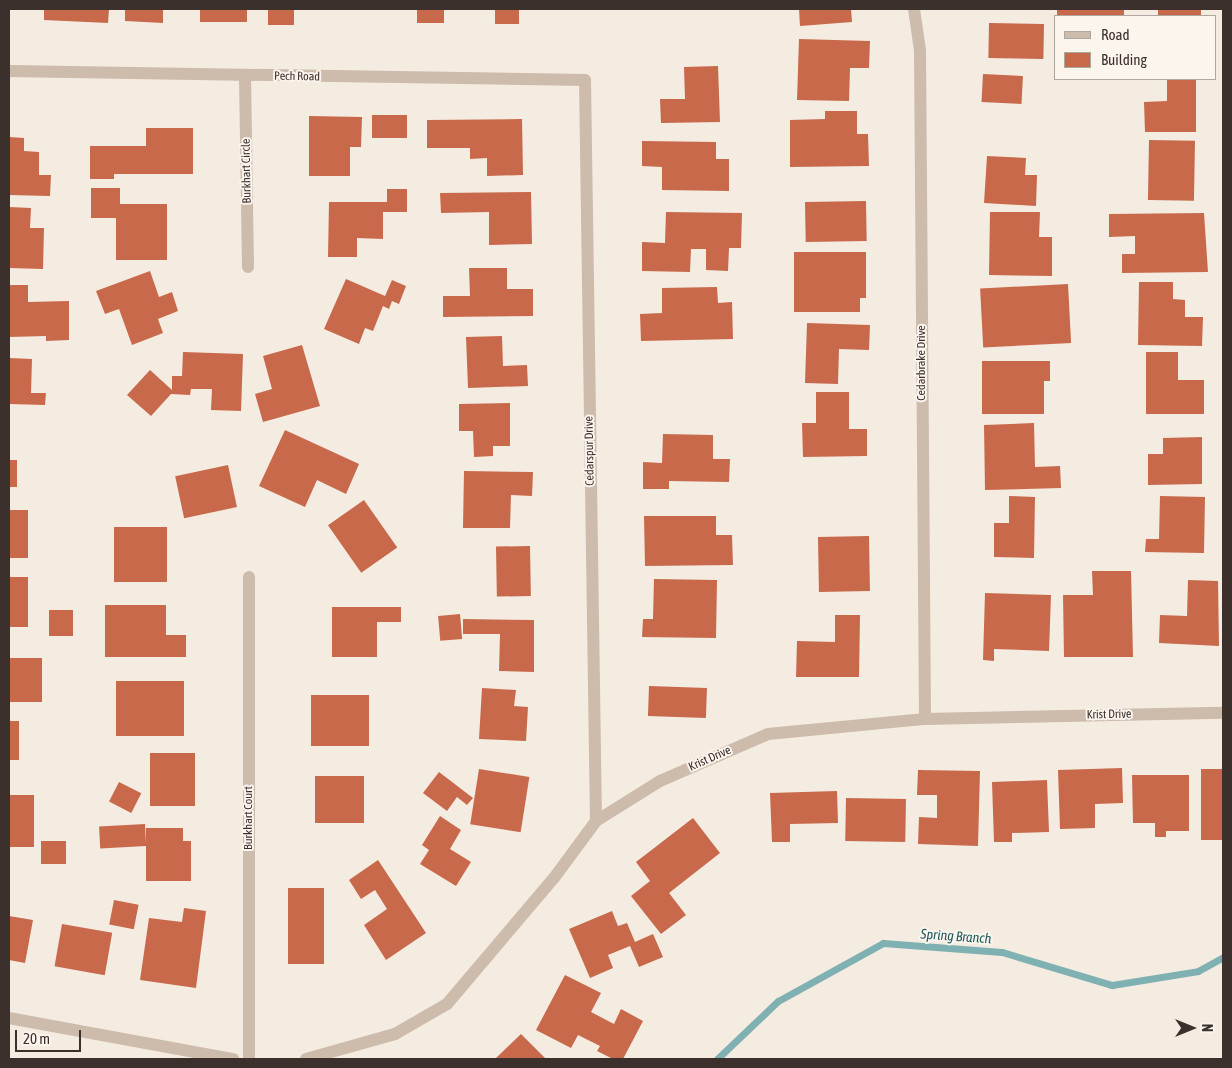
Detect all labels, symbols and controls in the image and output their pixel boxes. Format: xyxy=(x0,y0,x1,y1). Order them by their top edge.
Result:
legend xyxy=(1054,15,1217,80)
text: Road xyxy=(1101,26,1130,43)
text: Building xyxy=(1101,51,1147,68)
street label: Pech Road xyxy=(274,69,320,85)
street label: Burkhart Circle xyxy=(239,138,255,204)
street label: Cedarbrake Drive xyxy=(915,325,929,401)
street label: Cedarspur Drive xyxy=(582,416,598,486)
street label: Krist Drive xyxy=(1086,707,1132,723)
street label: Krist Drive xyxy=(687,743,733,775)
street label: Burkhart Court xyxy=(242,786,256,850)
water label: Spring Branch xyxy=(920,925,992,947)
north arrow xyxy=(1167,1003,1217,1053)
scale bar xyxy=(18,1020,84,1052)
text: N xyxy=(1199,1024,1215,1032)
text: 20 m xyxy=(23,1030,50,1047)

